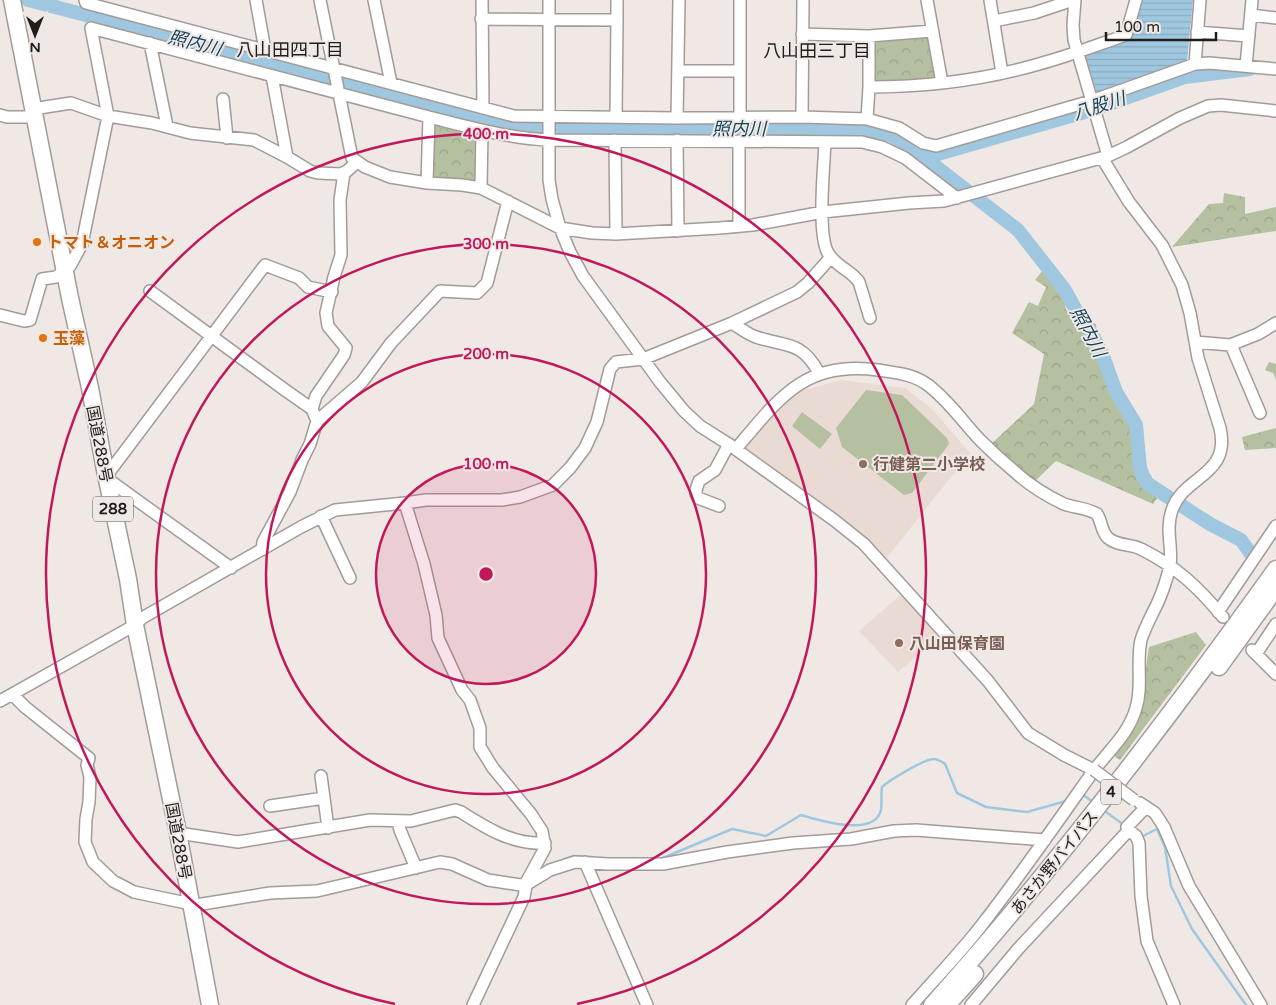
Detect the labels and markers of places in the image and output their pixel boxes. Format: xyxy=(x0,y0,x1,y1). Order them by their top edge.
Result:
place label: トマト＆オニオン xyxy=(47,233,175,253)
marker: トマト＆オニオン xyxy=(31,236,43,248)
place label: 玉藻 xyxy=(53,329,85,349)
marker: 玉藻 xyxy=(37,332,49,344)
place label: 行健第二小学校 xyxy=(873,455,985,475)
marker: 行健第二小学校 xyxy=(857,458,869,470)
centre of rings xyxy=(477,565,495,583)
place label: 八山田保育園 xyxy=(909,634,1005,654)
marker: 八山田保育園 xyxy=(893,637,905,649)

